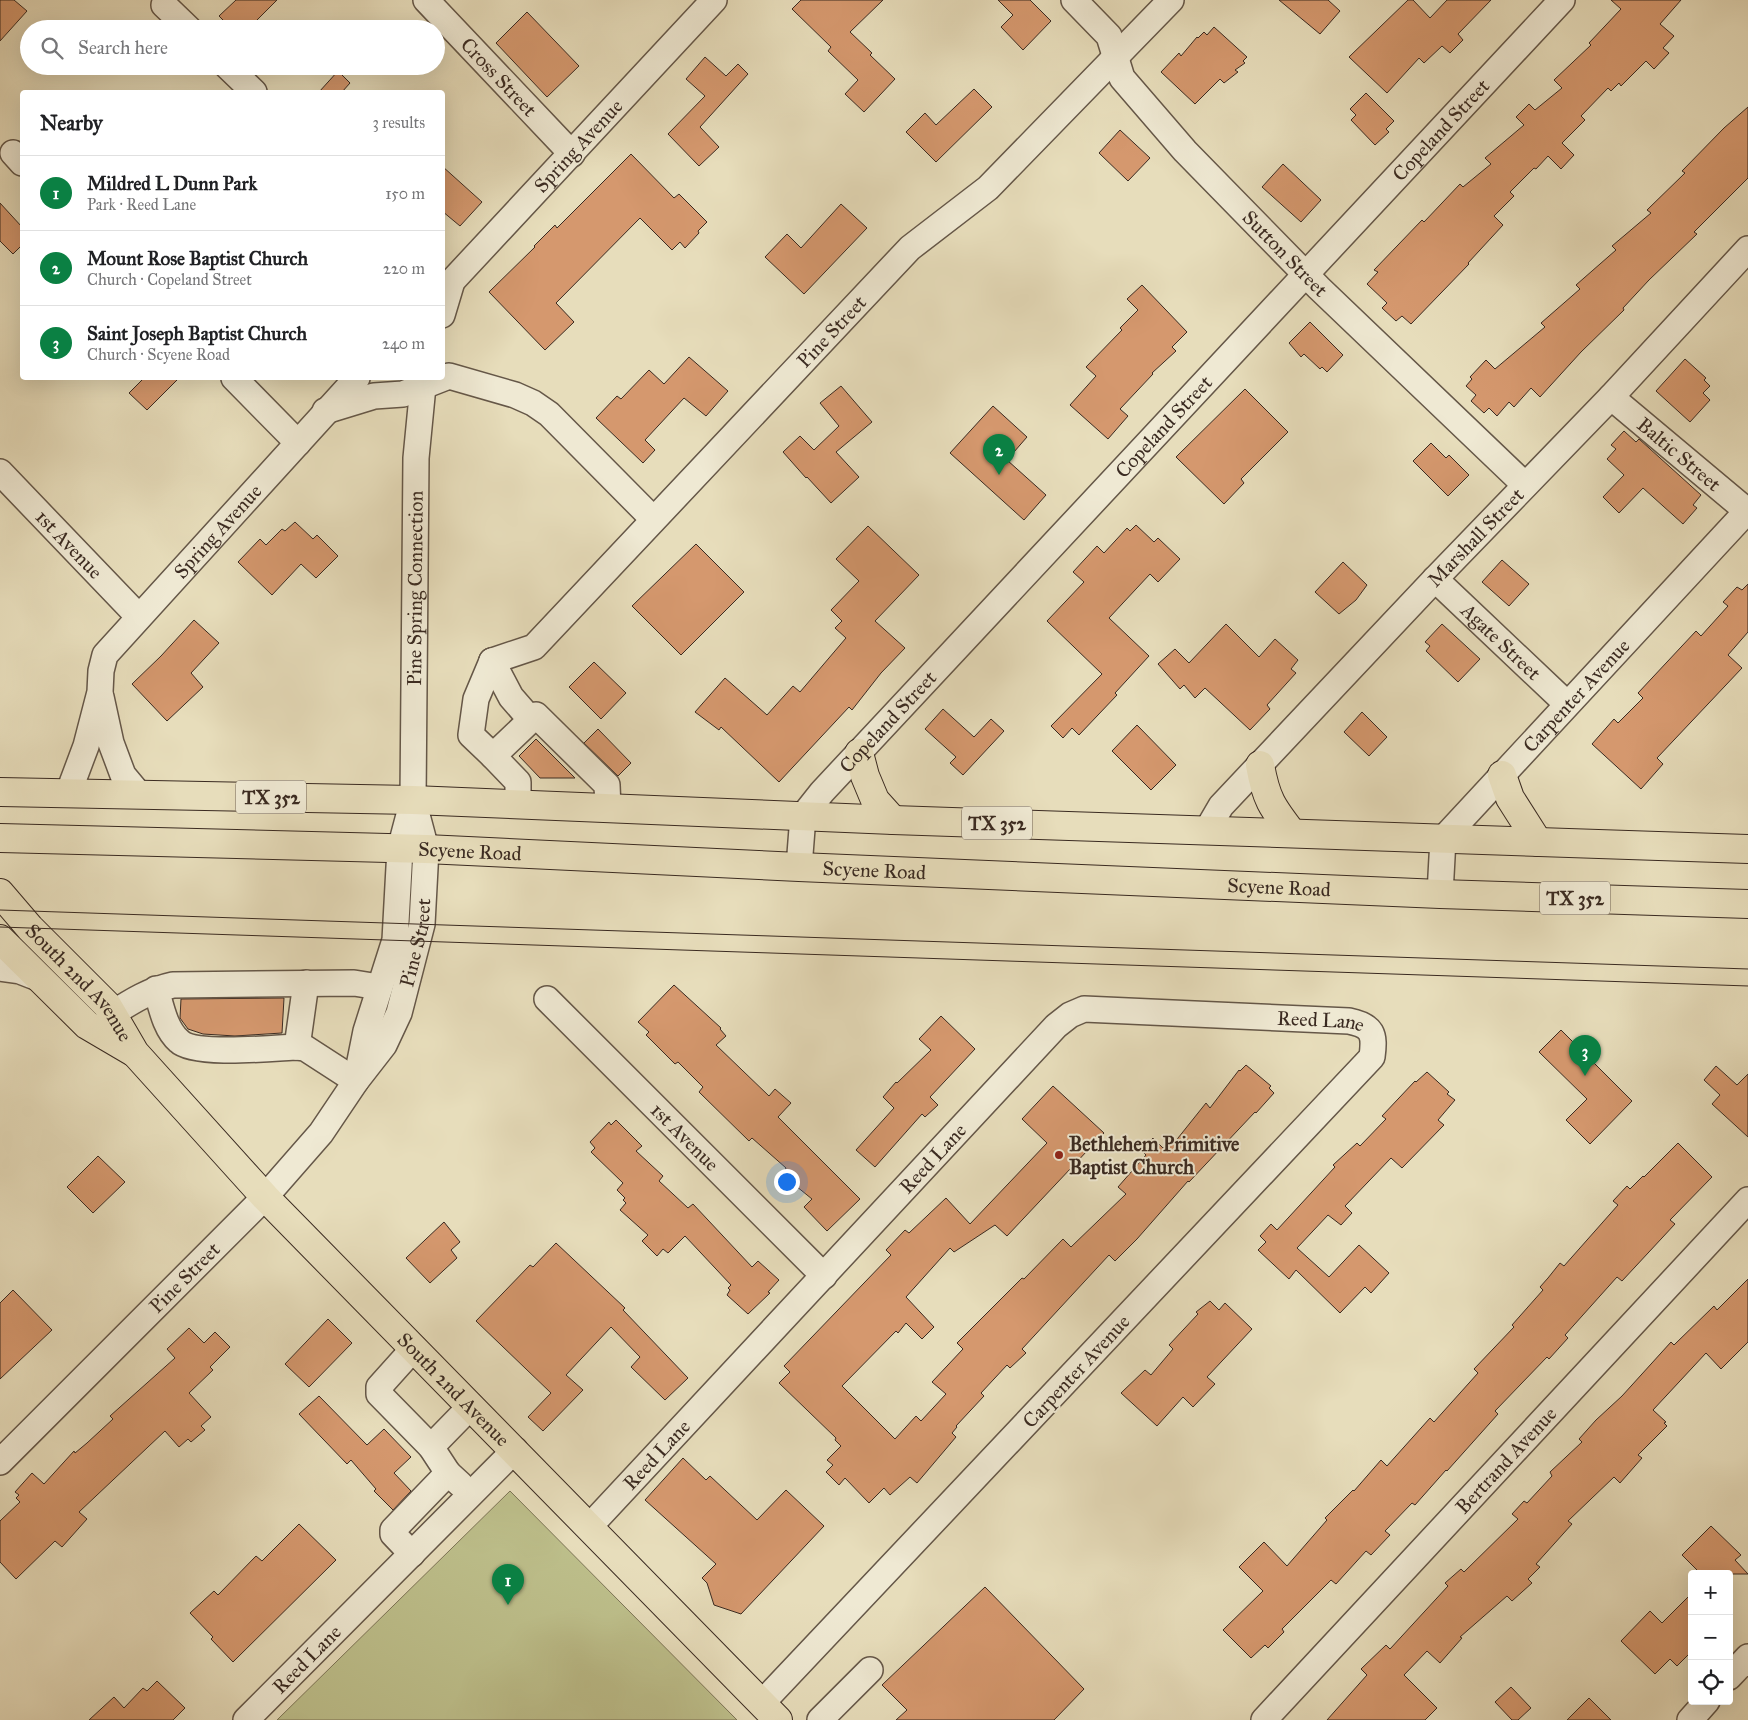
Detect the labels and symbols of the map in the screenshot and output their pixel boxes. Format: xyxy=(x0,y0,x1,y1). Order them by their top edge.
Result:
street label: Cross Street xyxy=(456,32,542,121)
street label: Copeland Street xyxy=(1387,74,1494,186)
street label: Spring Avenue xyxy=(529,94,628,197)
street label: Sutton Street xyxy=(1238,205,1333,302)
street label: Pine Street xyxy=(792,290,871,372)
street label: Copeland Street xyxy=(1110,370,1217,483)
street label: Baltic Street xyxy=(1632,412,1726,496)
pin: 2 xyxy=(983,434,1015,475)
street label: Spring Avenue xyxy=(169,479,267,583)
street label: Marshall Street xyxy=(1422,483,1529,592)
street label: Pine Spring Connection xyxy=(402,490,428,686)
street label: 1st Avenue xyxy=(31,505,108,584)
street label: Agate Street xyxy=(1456,598,1546,685)
street label: Carpenter Avenue xyxy=(1518,634,1635,757)
street label: Copeland Street xyxy=(834,666,941,778)
road number: TX 352 xyxy=(236,780,306,814)
road number: TX 352 xyxy=(962,806,1032,840)
street label: Scyene Road xyxy=(418,837,522,866)
street label: Scyene Road xyxy=(822,856,927,884)
street label: Scyene Road xyxy=(1227,873,1331,901)
road number: TX 352 xyxy=(1540,881,1610,914)
street label: Pine Street xyxy=(394,898,435,989)
street label: South 2nd Avenue xyxy=(21,919,138,1046)
street label: Reed Lane xyxy=(1277,1006,1368,1037)
pin: 3 xyxy=(1569,1035,1601,1076)
street label: 1st Avenue xyxy=(646,1098,724,1176)
street label: Reed Lane xyxy=(894,1118,971,1198)
place label: Bethlehem Primitive Baptist Church xyxy=(1069,1132,1240,1180)
marker: Bethlehem Primitive Baptist Church xyxy=(1053,1149,1065,1161)
your location xyxy=(774,1169,800,1195)
street label: Pine Street xyxy=(144,1237,225,1318)
street label: Carpenter Avenue xyxy=(1017,1309,1135,1433)
street label: South 2nd Avenue xyxy=(393,1327,515,1451)
street label: Bertrand Avenue xyxy=(1450,1402,1561,1519)
street label: Reed Lane xyxy=(618,1414,695,1495)
pin: 1 xyxy=(492,1564,524,1605)
street label: Reed Lane xyxy=(267,1620,346,1699)

